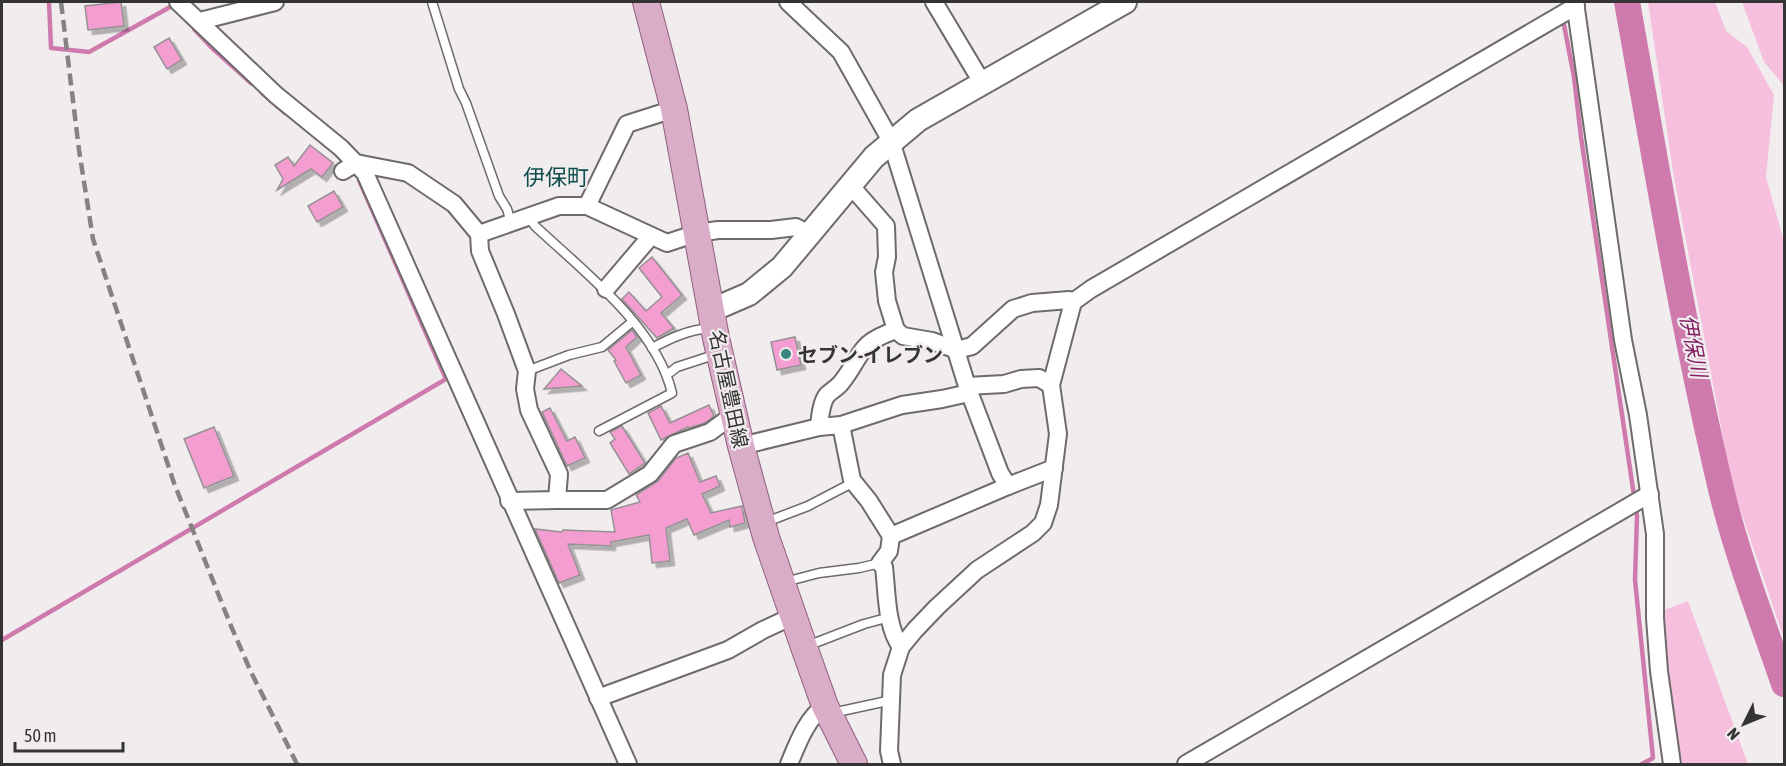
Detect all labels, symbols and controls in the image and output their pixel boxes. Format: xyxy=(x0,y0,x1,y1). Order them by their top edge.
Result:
district label: 伊保町 xyxy=(523,164,589,190)
water label: 伊保川 xyxy=(1676,313,1712,381)
street label: 名古屋豊田線 xyxy=(705,328,753,450)
place label: セブン-イレブン xyxy=(798,343,943,366)
marker: セブン-イレブン xyxy=(779,347,793,361)
north arrow xyxy=(1714,694,1774,754)
scale bar xyxy=(15,715,123,753)
text: 50 m xyxy=(24,725,56,746)
text: N xyxy=(1723,725,1743,744)

